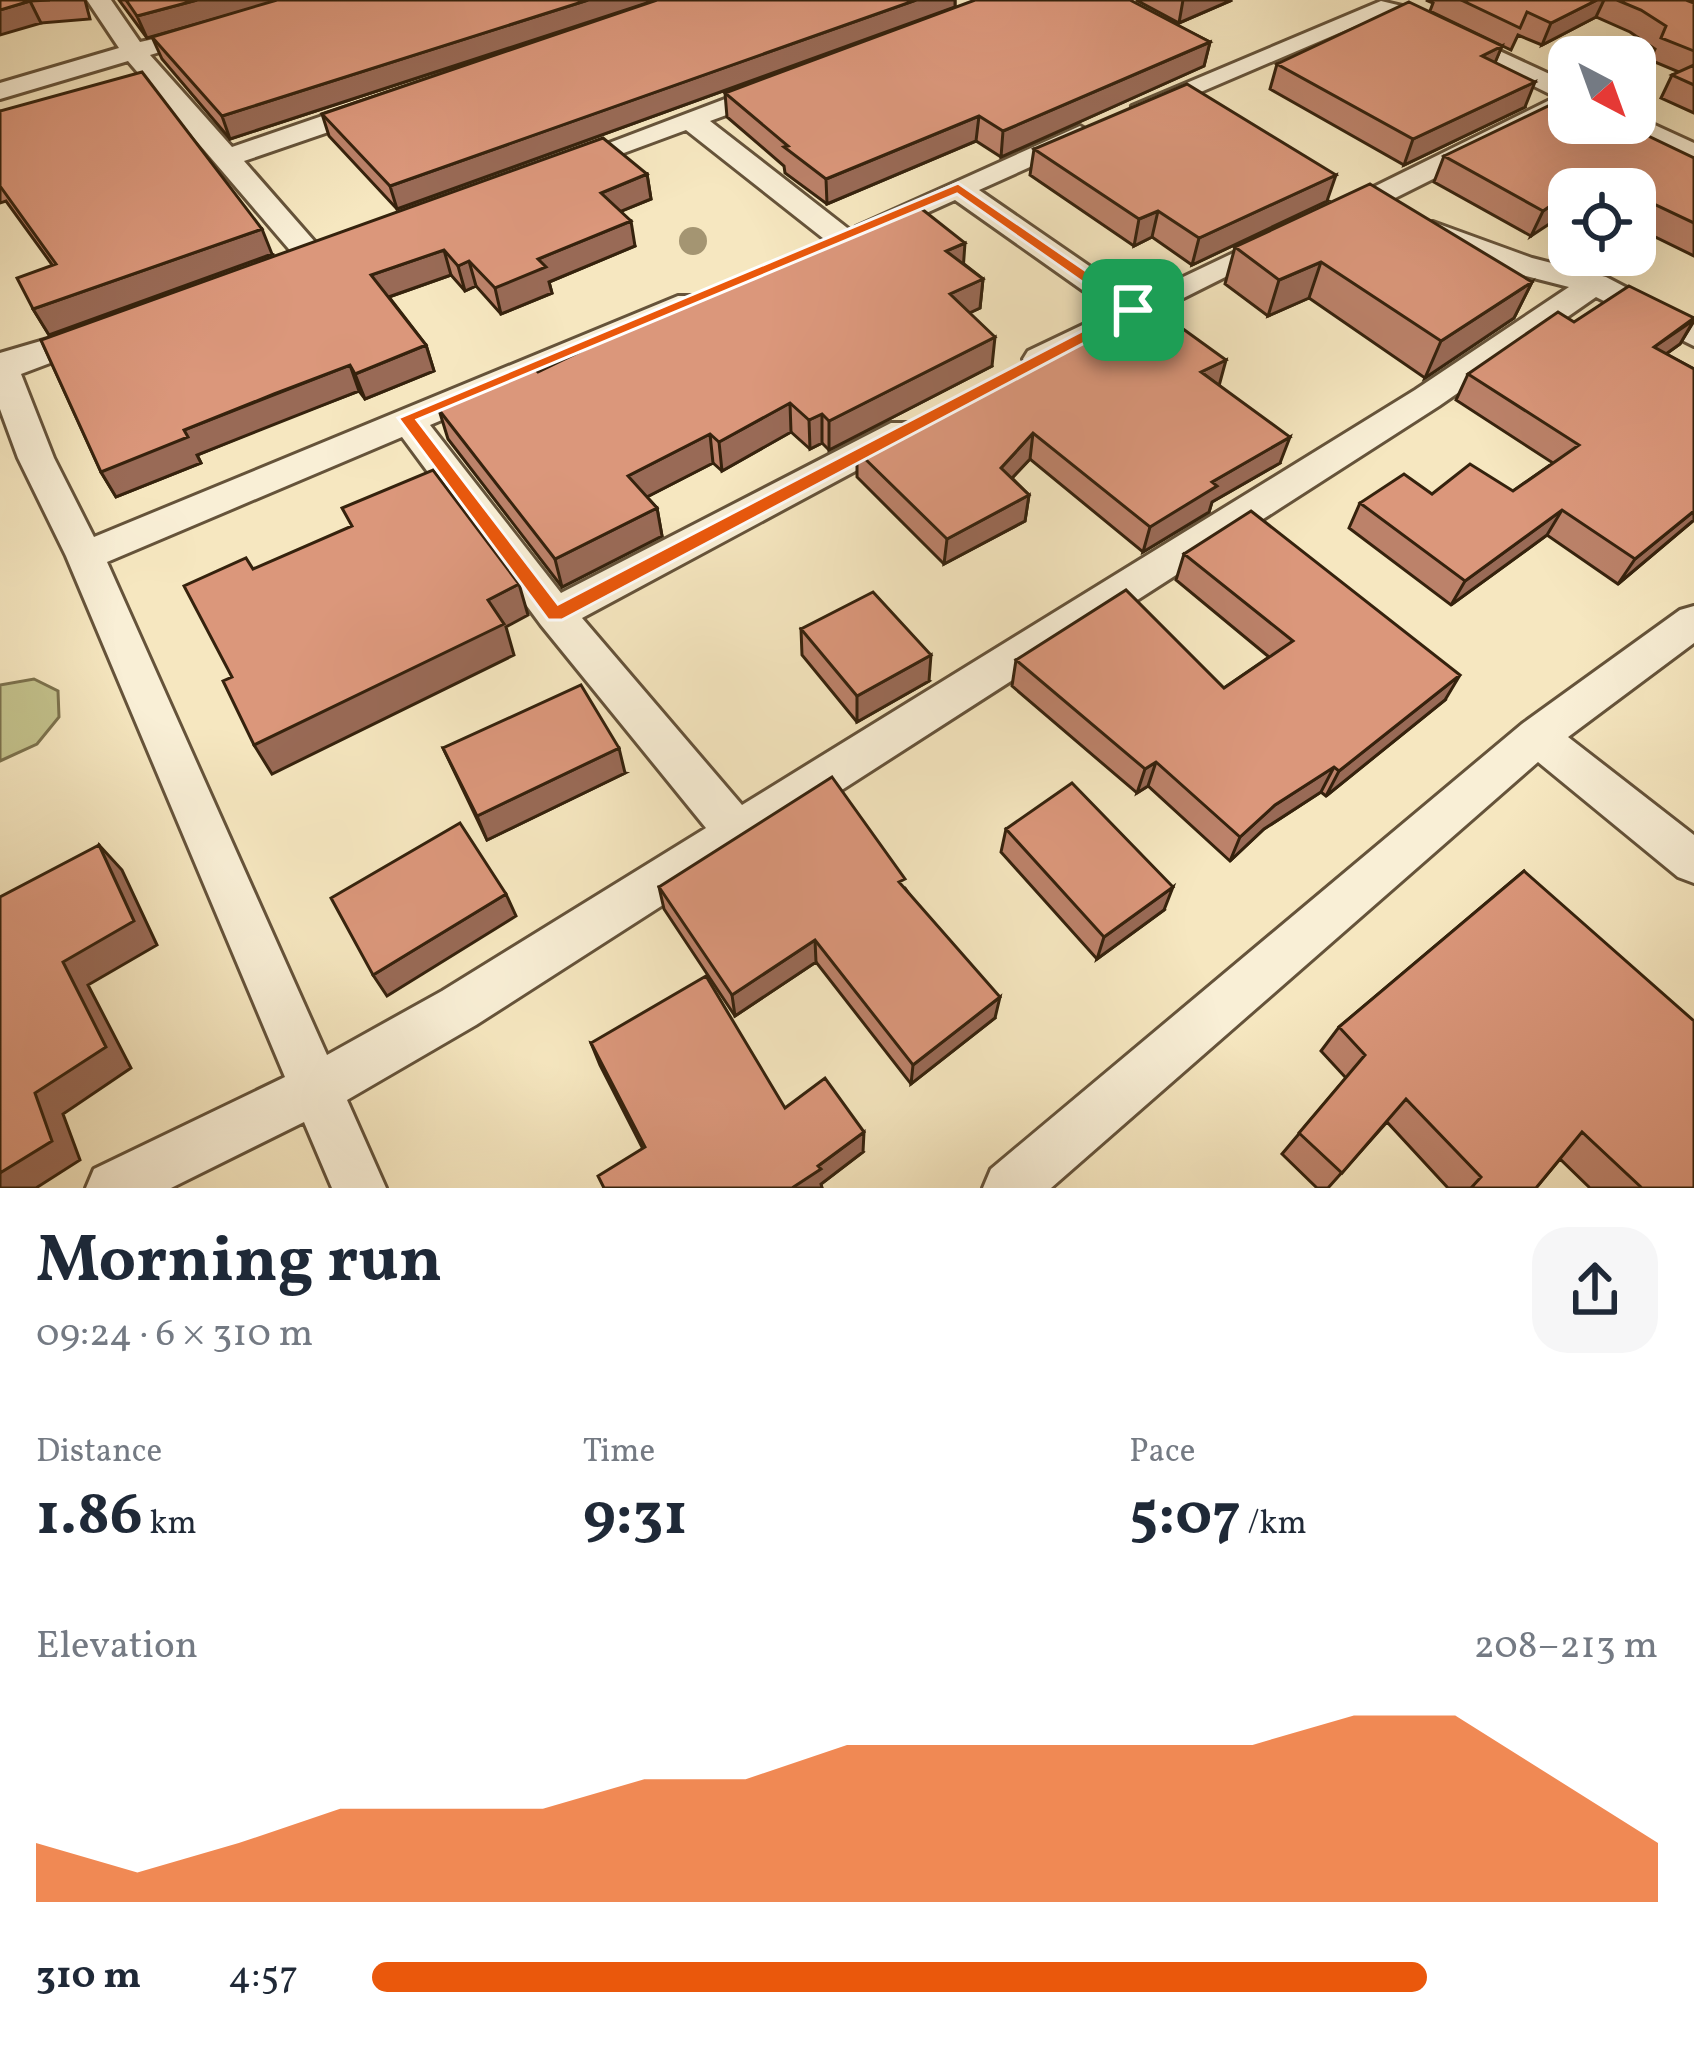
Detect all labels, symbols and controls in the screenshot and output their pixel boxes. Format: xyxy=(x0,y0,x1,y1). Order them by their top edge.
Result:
north arrow xyxy=(1548,36,1656,144)
map controls xyxy=(1548,36,1656,276)
button: locate xyxy=(1548,168,1656,276)
pin xyxy=(1082,259,1184,361)
icon: arrive xyxy=(1100,277,1166,343)
text: Morning run xyxy=(36,1217,442,1309)
button: share xyxy=(1532,1227,1658,1353)
text: 09:24 · 6 × 310 m xyxy=(36,1308,313,1362)
text: Distance xyxy=(36,1430,162,1476)
text: Time xyxy=(583,1430,655,1476)
text: Pace xyxy=(1129,1430,1195,1476)
text: 1.86 xyxy=(36,1476,143,1559)
text: 9:31 xyxy=(583,1476,688,1559)
text: 5:07 xyxy=(1129,1476,1241,1559)
text: km xyxy=(143,1502,197,1548)
text: /km xyxy=(1241,1502,1307,1548)
text: Elevation xyxy=(36,1620,198,1674)
text: 208–213 m xyxy=(1474,1620,1658,1674)
text: 310 m xyxy=(36,1950,141,2004)
text: 4:57 xyxy=(228,1950,298,2004)

